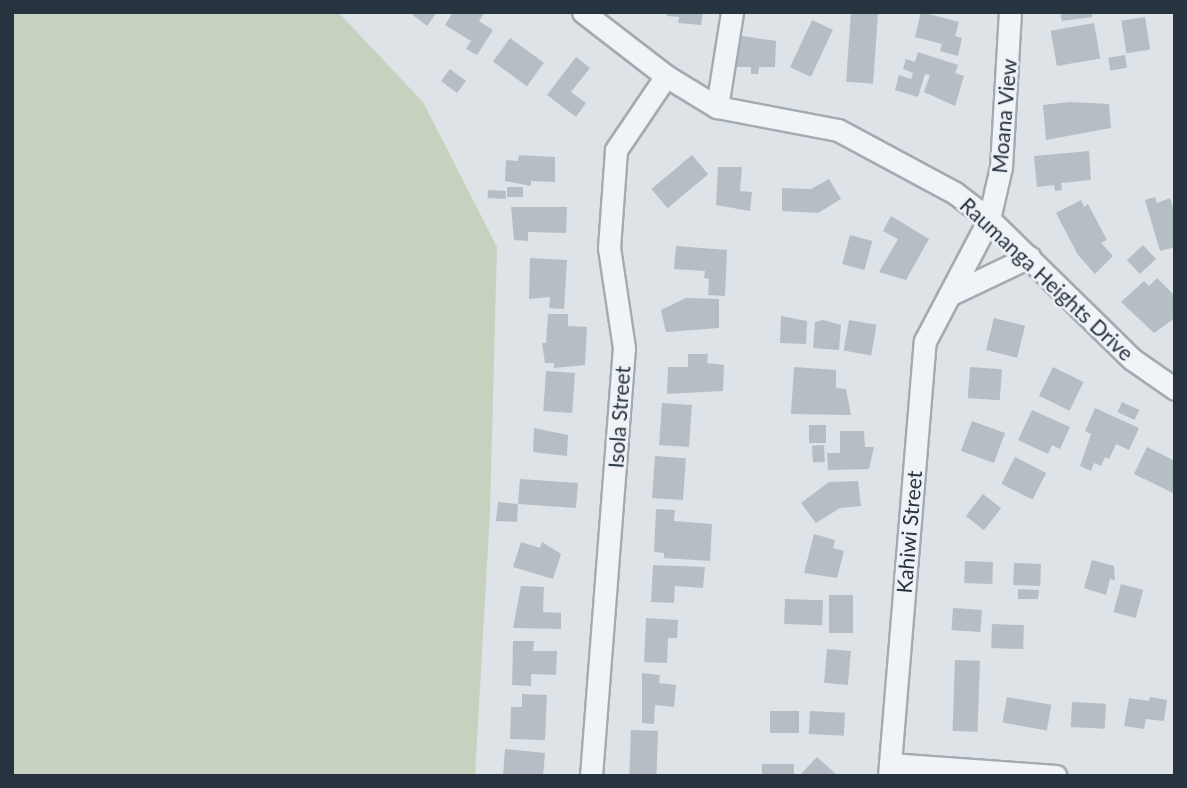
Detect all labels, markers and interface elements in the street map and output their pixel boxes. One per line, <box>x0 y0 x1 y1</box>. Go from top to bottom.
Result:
street label: Moana View <box>986 57 1022 175</box>
street label: Raumanga Heights Drive <box>955 192 1139 366</box>
street label: Isola Street <box>603 365 635 469</box>
street label: Kahiwi Street <box>891 470 927 594</box>

